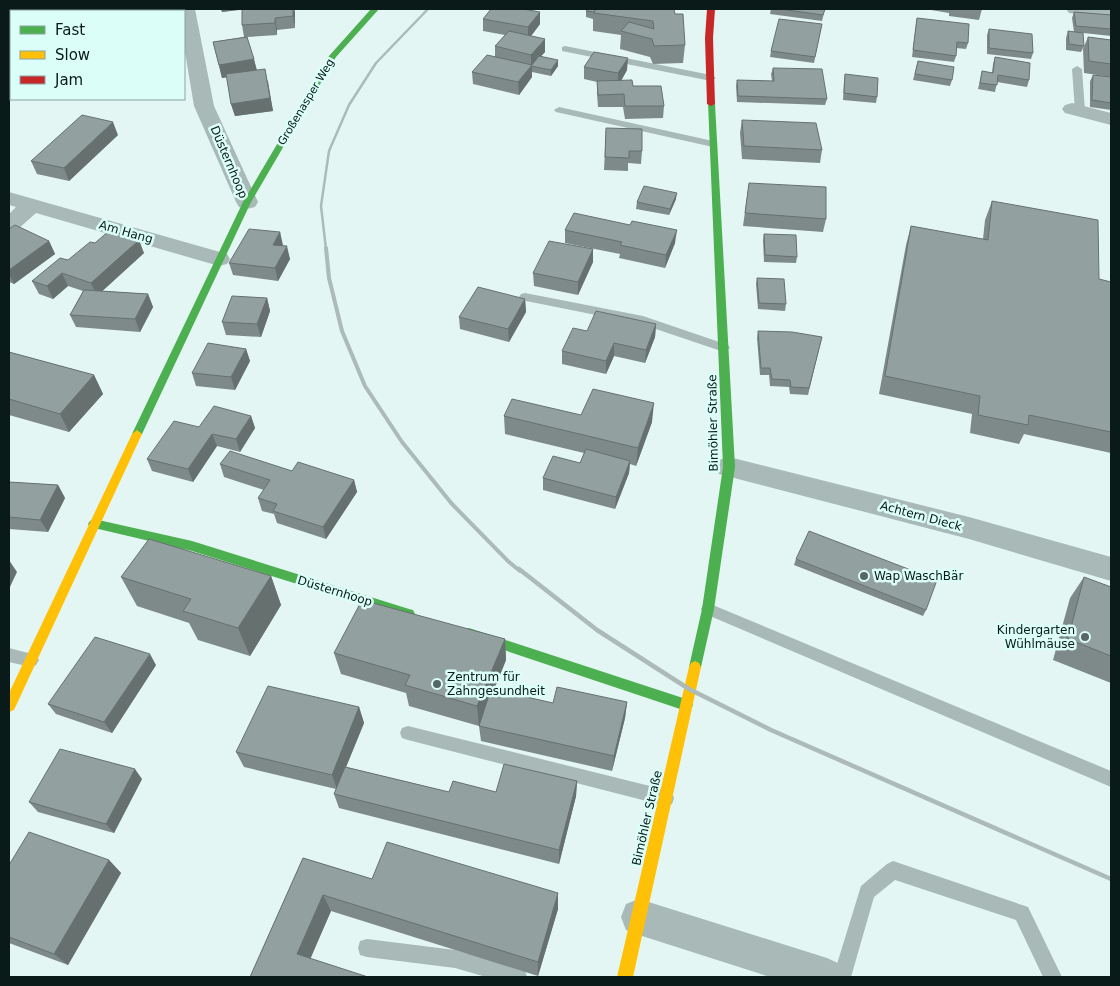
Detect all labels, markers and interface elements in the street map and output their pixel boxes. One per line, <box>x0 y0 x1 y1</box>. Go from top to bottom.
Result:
legend <box>10 10 185 100</box>
text: Fast <box>55 21 85 39</box>
text: Slow <box>55 46 90 64</box>
street label: Großenasper Weg <box>275 56 337 148</box>
text: Jam <box>54 71 83 89</box>
street label: Düsternhoop <box>207 124 251 200</box>
street label: Am Hang <box>97 218 155 246</box>
street label: Bimöhler Straße <box>705 374 721 472</box>
street label: Achtern Dieck <box>879 498 963 534</box>
place label: Wap WaschBär <box>874 569 963 583</box>
marker: Wap WaschBär <box>858 570 870 582</box>
street label: Düsternhoop <box>296 573 374 609</box>
place label: Kindergarten Wühlmäuse <box>997 623 1075 651</box>
marker: Kindergarten Wühlmäuse <box>1079 631 1091 643</box>
place label: Zentrum für Zahngesundheit <box>447 670 545 698</box>
marker: Zentrum für Zahngesundheit <box>431 678 443 690</box>
street label: Bimöhler Straße <box>629 769 665 867</box>

